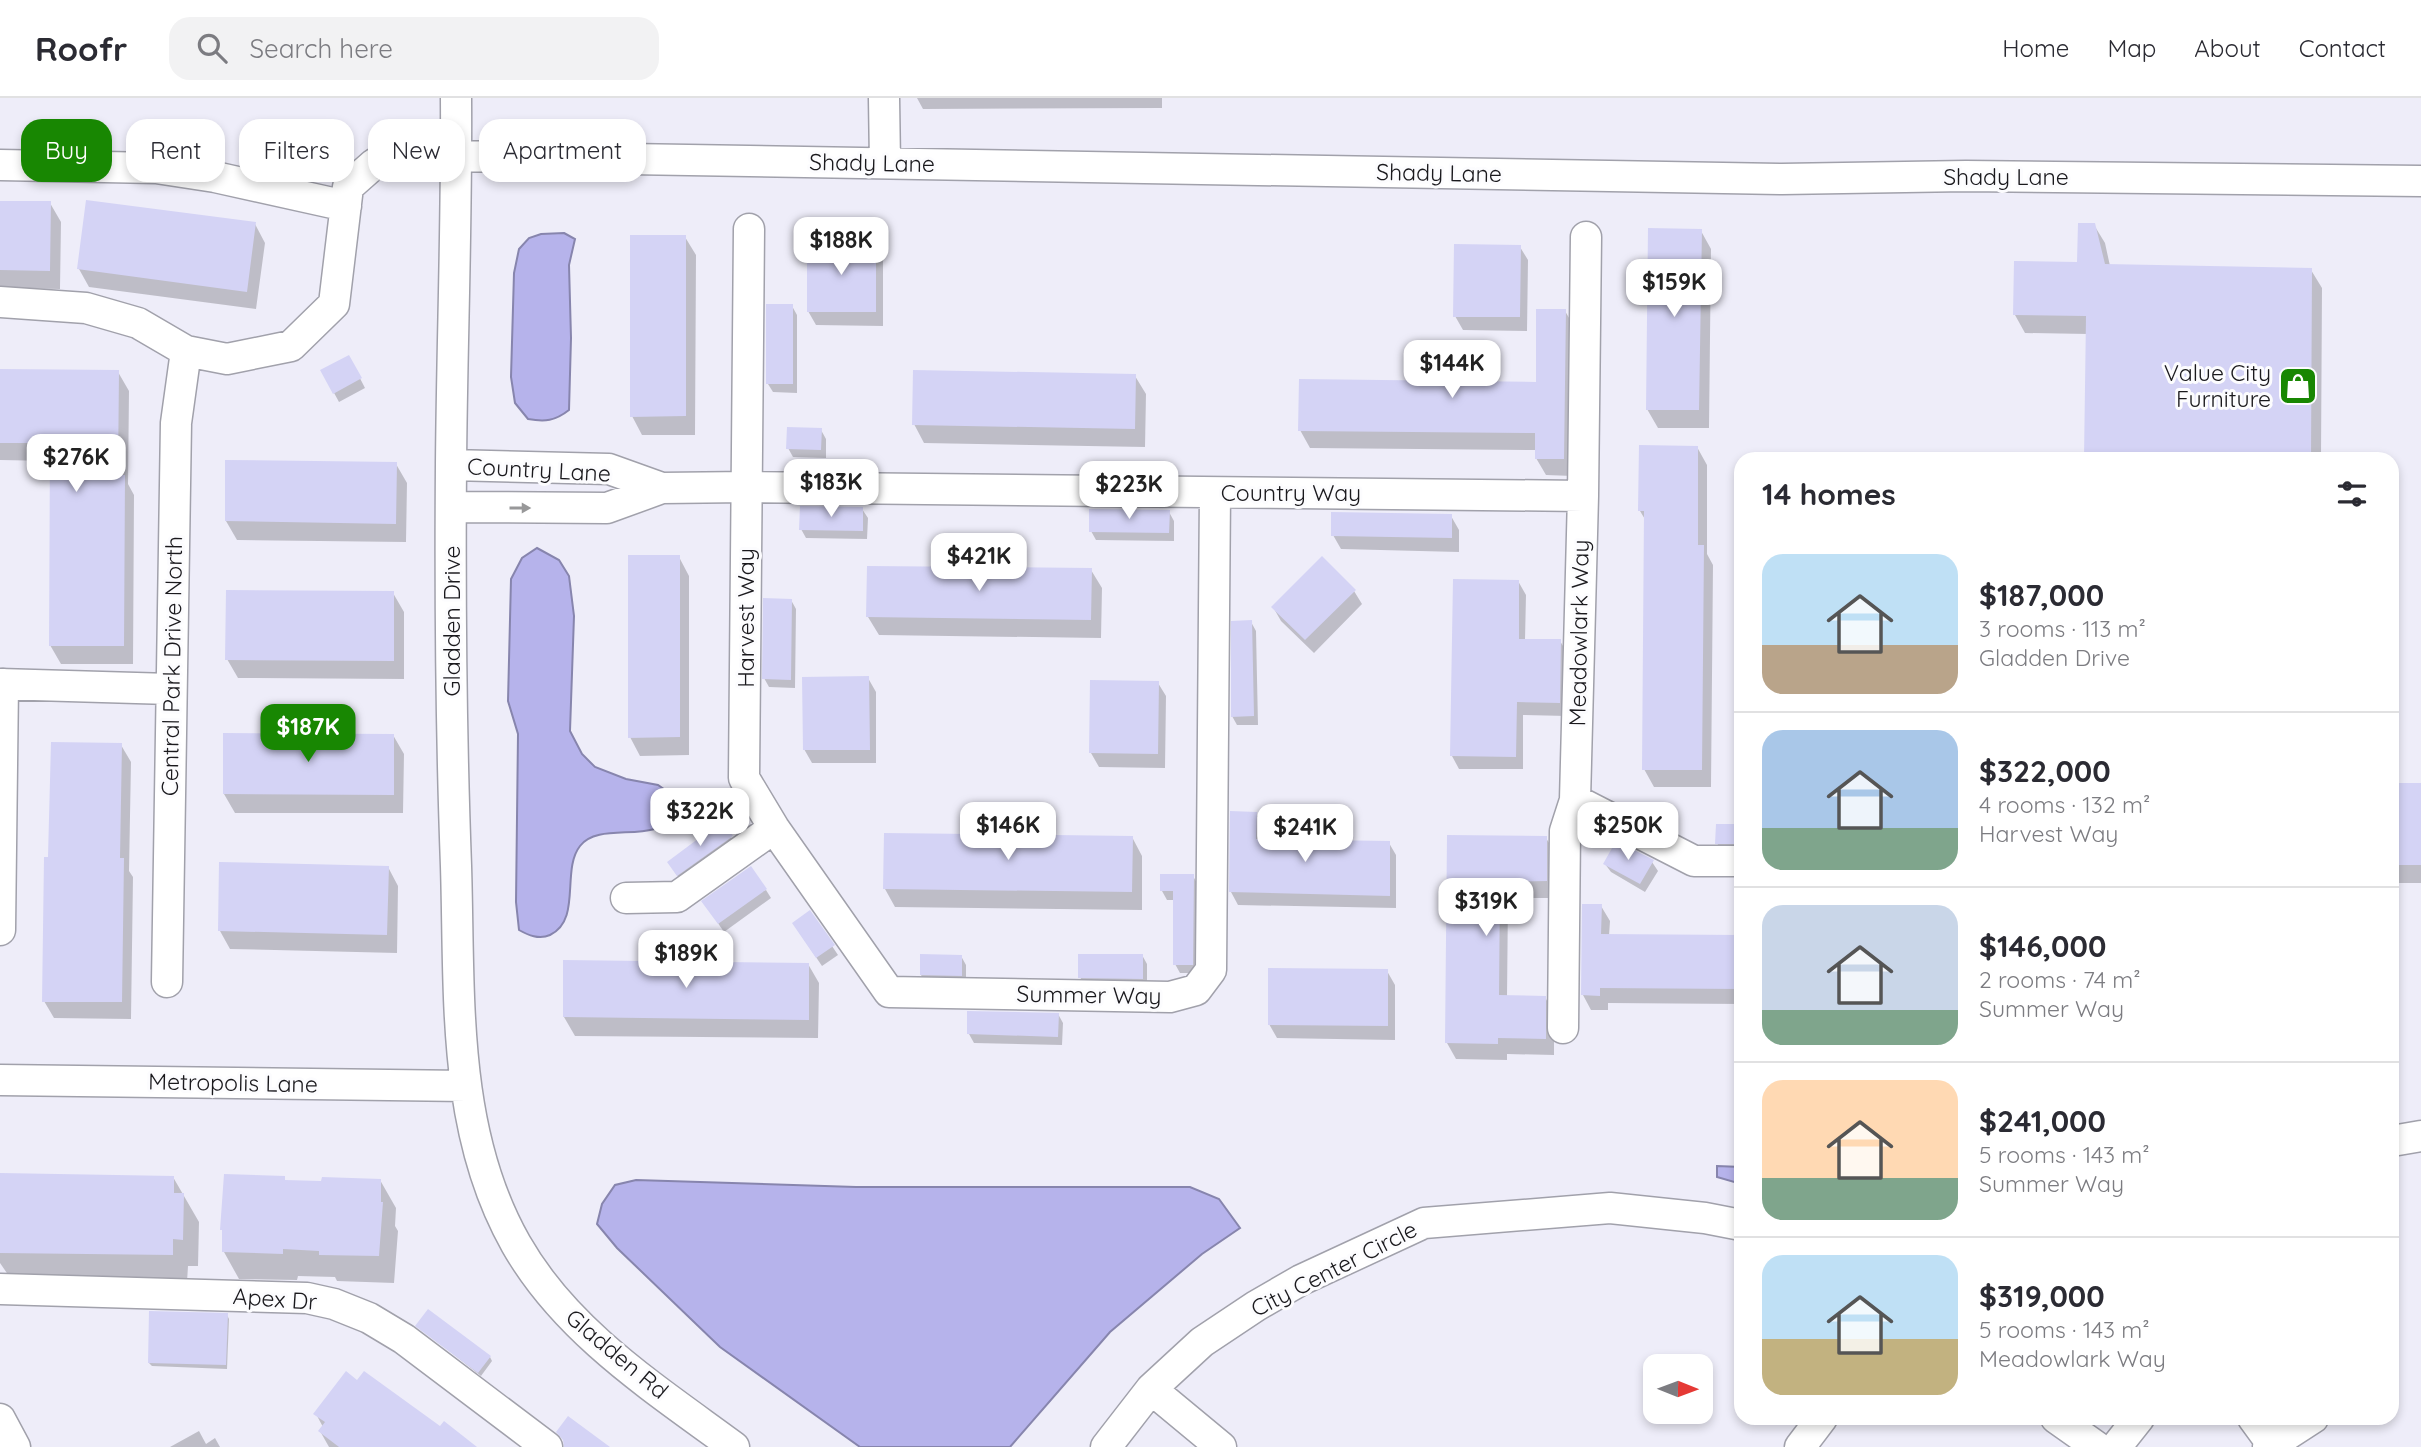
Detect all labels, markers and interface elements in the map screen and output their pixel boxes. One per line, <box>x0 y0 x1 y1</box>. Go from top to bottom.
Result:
search box <box>169 17 659 80</box>
text: Roofr <box>35 28 127 69</box>
icon: search <box>193 29 231 67</box>
text: Search here <box>249 32 393 65</box>
text: Home <box>2002 33 2069 63</box>
text: Map <box>2107 33 2156 63</box>
text: About <box>2194 33 2261 63</box>
text: Contact <box>2299 33 2386 63</box>
chip: Buy <box>21 119 112 182</box>
chip: Rent <box>126 119 225 182</box>
chip: Filters <box>239 119 354 182</box>
chip: New <box>368 119 465 182</box>
chip: Apartment <box>479 119 646 182</box>
street label: Shady Lane <box>809 147 935 178</box>
street label: Shady Lane <box>1376 157 1502 188</box>
street label: Shady Lane <box>1943 162 2069 191</box>
pin: $188K <box>792 218 890 277</box>
text: $188K <box>810 225 872 254</box>
pin: $159K <box>1625 260 1723 319</box>
text: $159K <box>1642 267 1706 296</box>
pin: $144K <box>1403 341 1501 400</box>
text: $144K <box>1420 348 1484 377</box>
place label: Value City Furniture <box>2164 358 2271 413</box>
shop icon: Value City Furniture <box>2277 365 2319 407</box>
pin: $276K <box>27 434 125 494</box>
text: $276K <box>43 442 109 471</box>
street label: Country Lane <box>466 451 612 488</box>
pin: $183K <box>782 460 880 519</box>
pin: $223K <box>1080 462 1178 521</box>
text: $183K <box>800 467 862 496</box>
text: $223K <box>1095 469 1163 498</box>
text: 14 homes <box>1762 475 1896 513</box>
icon: filters <box>2333 475 2371 513</box>
street label: Country Way <box>1221 478 1361 507</box>
one-way arrow <box>509 502 531 514</box>
pin: $421K <box>930 533 1028 593</box>
street label: Central Park Drive North <box>155 536 188 796</box>
street label: Meadowlark Way <box>1562 539 1595 727</box>
text: $421K <box>947 541 1011 570</box>
street label: Gladden Drive <box>437 545 466 697</box>
street label: Harvest Way <box>731 548 760 688</box>
text: $187,000 <box>1979 576 2104 614</box>
icon: home <box>1818 582 1902 666</box>
text: 3 rooms · 113 m² <box>1979 614 2146 643</box>
text: Gladden Drive <box>1979 643 2130 672</box>
pin: $187K <box>259 704 357 764</box>
text: $187K <box>277 712 339 741</box>
text: $322,000 <box>1979 752 2111 790</box>
icon: home <box>1818 758 1902 842</box>
pin: $322K <box>651 788 749 848</box>
text: 4 rooms · 132 m² <box>1979 790 2150 819</box>
text: $322K <box>666 796 734 825</box>
pin: $146K <box>959 802 1057 862</box>
pin: $250K <box>1579 802 1677 862</box>
pin: $241K <box>1256 804 1354 864</box>
text: $146K <box>976 810 1040 839</box>
text: $250K <box>1593 810 1663 839</box>
text: $241K <box>1273 812 1337 841</box>
text: Harvest Way <box>1979 819 2118 848</box>
pin: $319K <box>1437 878 1535 938</box>
text: $319K <box>1454 886 1518 915</box>
text: $146,000 <box>1979 927 2106 965</box>
pin: $189K <box>637 930 735 990</box>
icon: home <box>1818 933 1902 1017</box>
text: $189K <box>654 938 718 967</box>
text: 2 rooms · 74 m² <box>1979 965 2141 994</box>
street label: Summer Way <box>1016 979 1162 1010</box>
text: Summer Way <box>1979 994 2124 1023</box>
street label: Metropolis Lane <box>148 1067 318 1098</box>
text: $241,000 <box>1979 1102 2106 1140</box>
icon: home <box>1818 1108 1902 1192</box>
text: 5 rooms · 143 m² <box>1979 1140 2150 1169</box>
text: Summer Way <box>1979 1169 2124 1198</box>
street label: City Center Circle <box>1246 1214 1422 1323</box>
text: $319,000 <box>1979 1277 2105 1315</box>
street label: Apex Dr <box>232 1281 318 1316</box>
icon: home <box>1818 1283 1902 1367</box>
street label: Gladden Rd <box>560 1302 674 1405</box>
text: 5 rooms · 143 m² <box>1979 1315 2150 1344</box>
text: Meadowlark Way <box>1979 1344 2166 1373</box>
north arrow <box>1643 1354 1713 1424</box>
map controls <box>1643 1354 1713 1424</box>

